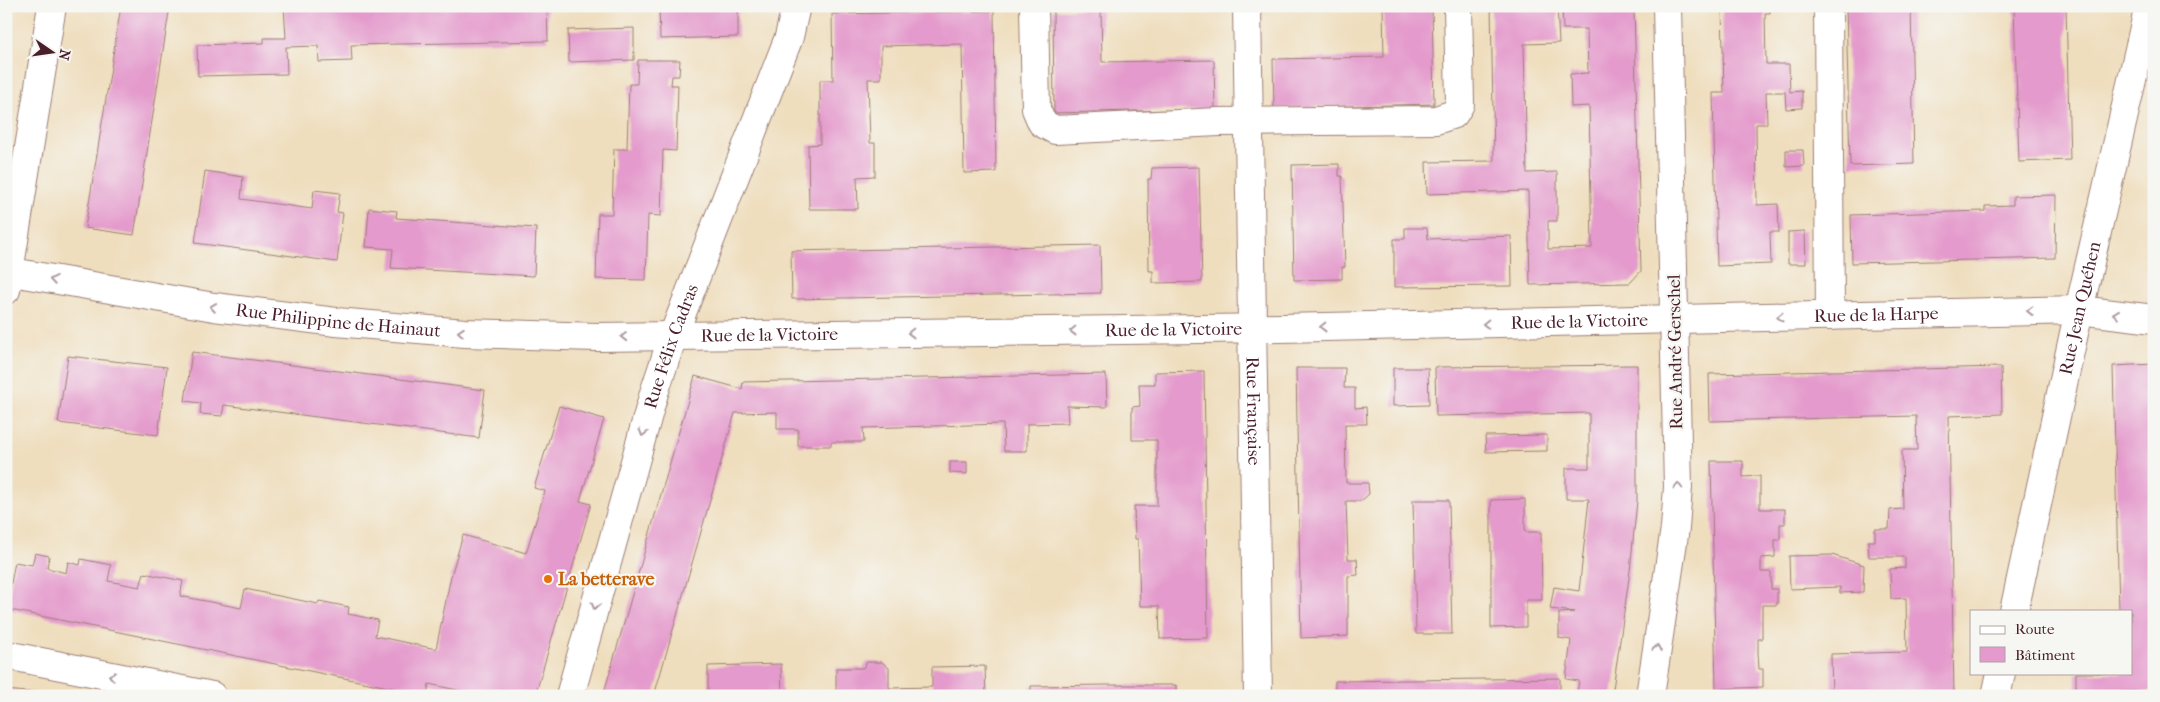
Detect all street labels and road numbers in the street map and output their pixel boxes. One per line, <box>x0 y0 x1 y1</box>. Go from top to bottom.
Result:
street label: Rue Jean Quéhen <box>2055 239 2106 377</box>
street label: Rue André Gerschel <box>1664 274 1687 430</box>
street label: Rue Félix Cadras <box>640 281 703 411</box>
street label: Rue Philippine de Hainaut <box>234 300 442 342</box>
street label: Rue de la Harpe <box>1814 303 1939 327</box>
street label: Rue de la Victoire <box>1510 310 1648 334</box>
street label: Rue de la Victoire <box>1105 319 1242 341</box>
street label: Rue de la Victoire <box>701 324 838 347</box>
street label: Rue Française <box>1242 356 1264 466</box>

